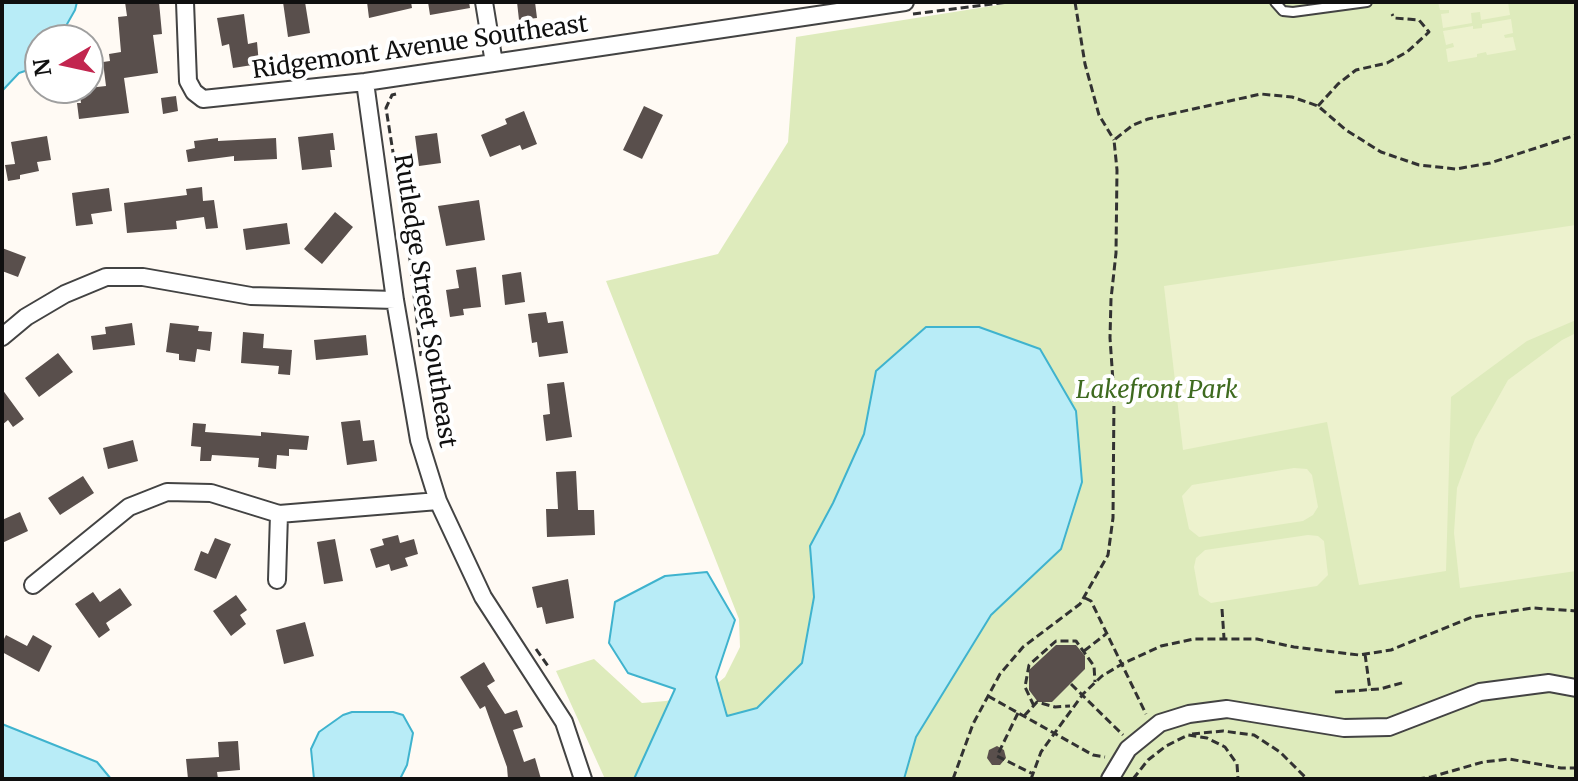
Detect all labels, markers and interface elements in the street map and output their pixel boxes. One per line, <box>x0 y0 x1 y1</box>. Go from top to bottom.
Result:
street label: Ridgemont Avenue Southeast <box>250 10 590 86</box>
north arrow <box>24 24 104 104</box>
text: N <box>27 57 57 78</box>
street label: Rutledge Street Southeast <box>387 152 461 450</box>
park label: Lakefront Park <box>1076 377 1238 405</box>

